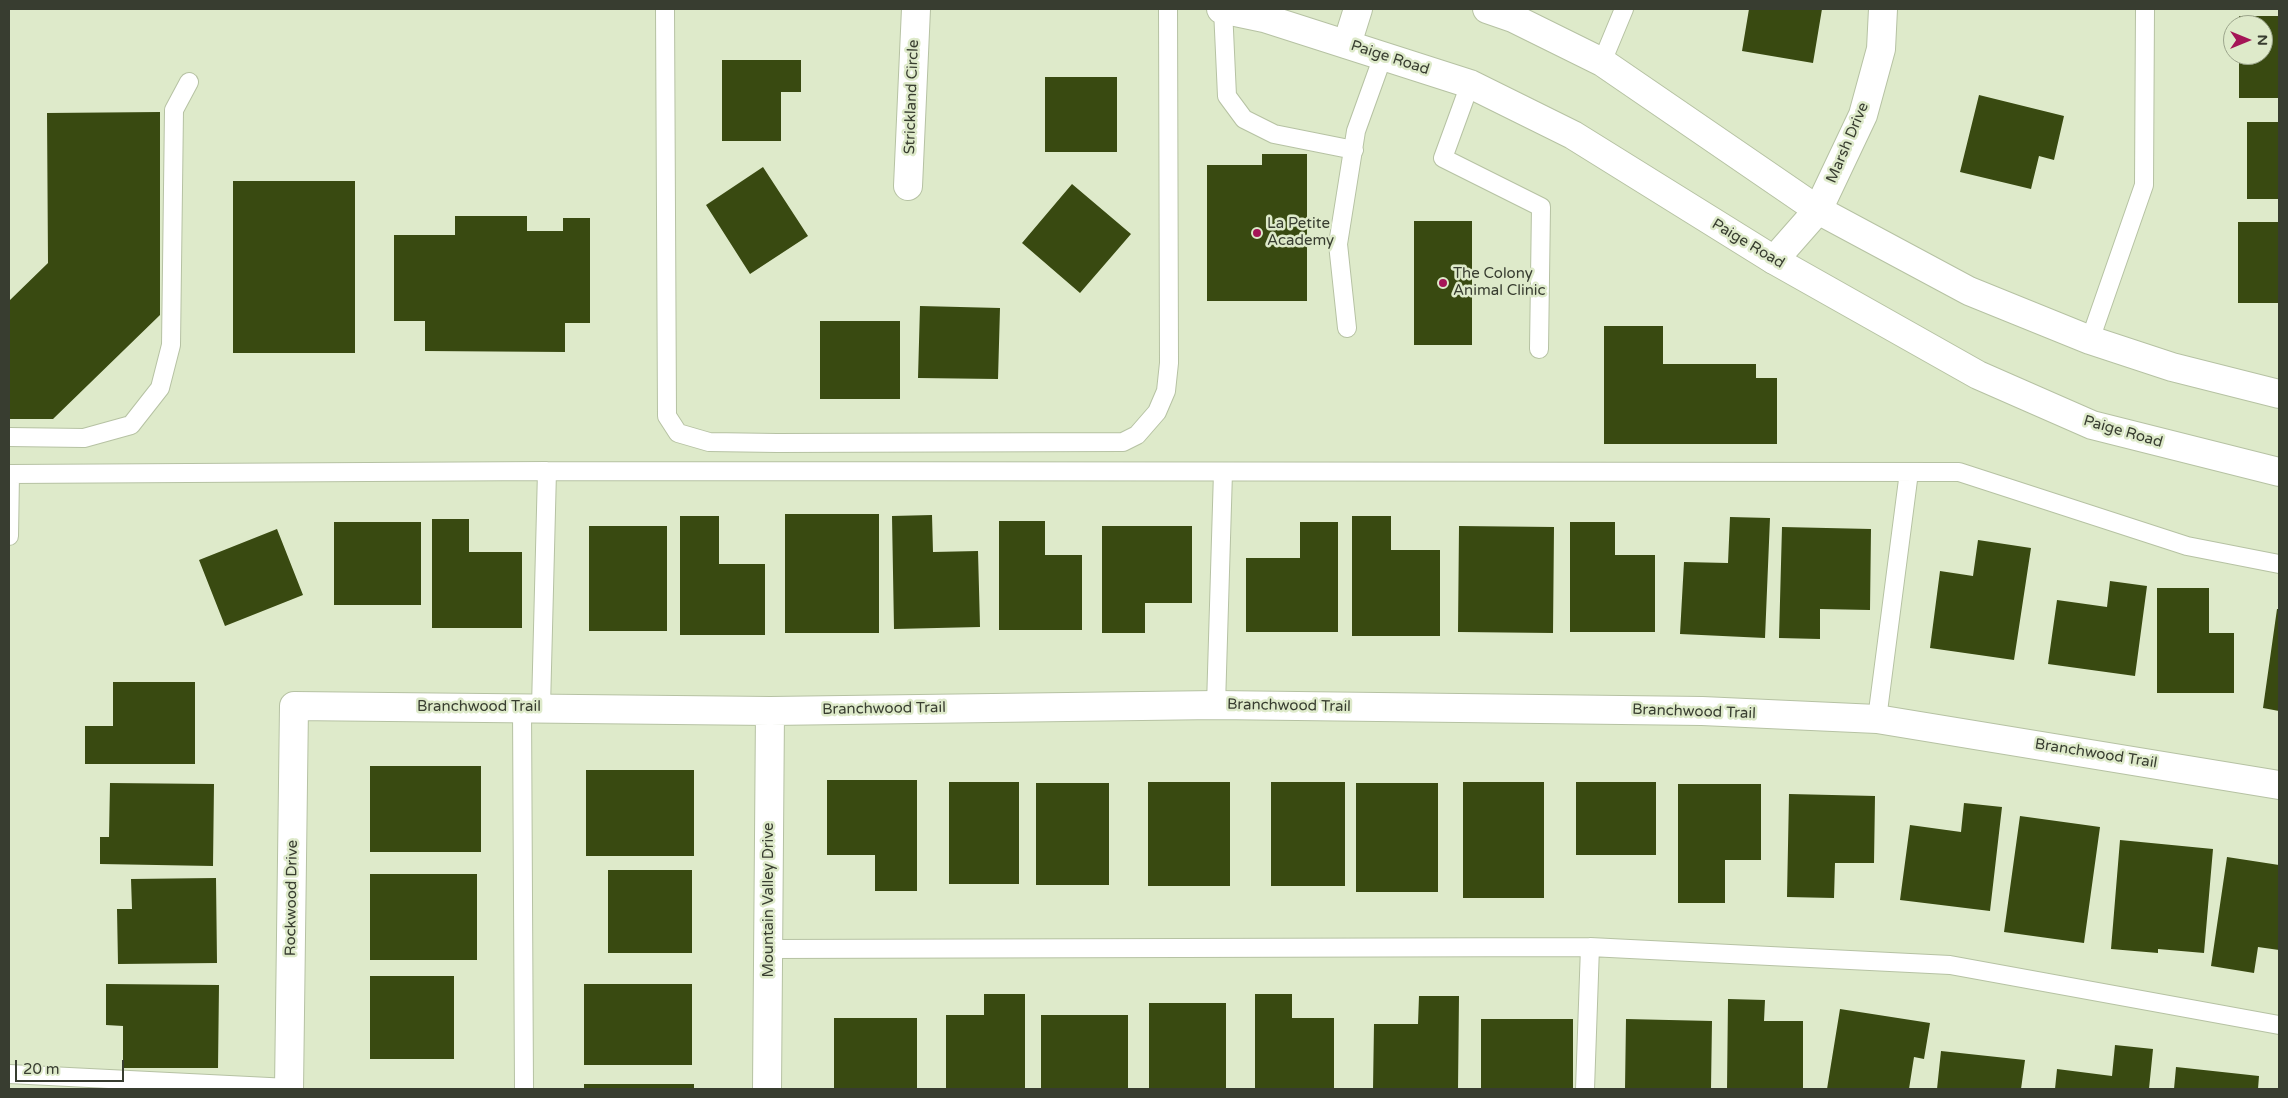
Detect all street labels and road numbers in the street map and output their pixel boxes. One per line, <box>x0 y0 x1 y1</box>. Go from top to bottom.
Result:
street label: Paige Road <box>1349 37 1431 79</box>
street label: Strickland Circle <box>901 39 923 155</box>
street label: Marsh Drive <box>1823 100 1873 186</box>
street label: Paige Road <box>1708 215 1788 273</box>
street label: Paige Road <box>2081 412 2165 452</box>
street label: Branchwood Trail <box>1227 696 1351 716</box>
street label: Branchwood Trail <box>417 698 541 716</box>
street label: Branchwood Trail <box>822 699 946 719</box>
street label: Branchwood Trail <box>1632 701 1756 723</box>
street label: Branchwood Trail <box>2033 735 2159 773</box>
street label: Mountain Valley Drive <box>760 822 778 978</box>
street label: Rockwood Drive <box>282 840 302 956</box>

